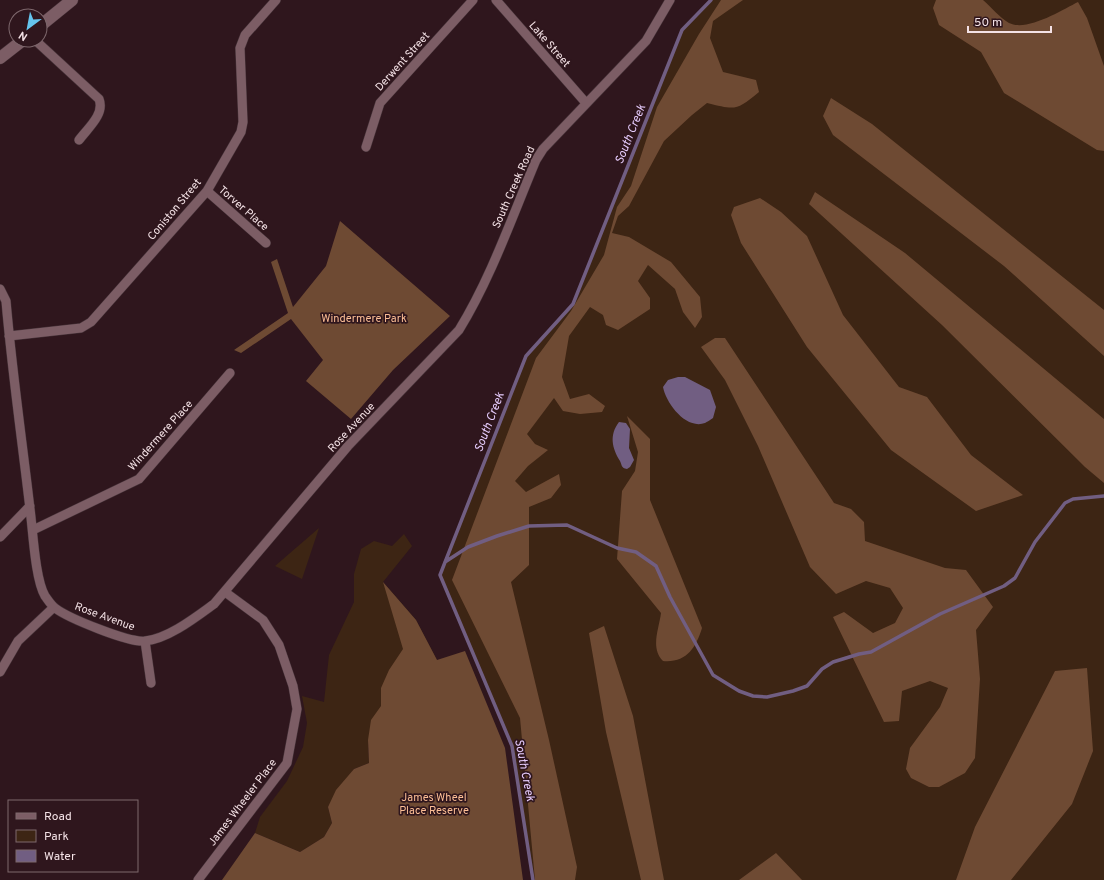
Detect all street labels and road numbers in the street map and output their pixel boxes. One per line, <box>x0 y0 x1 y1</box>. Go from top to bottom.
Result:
street label: Lake Street <box>526 19 573 70</box>
street label: Derwent Street <box>373 29 433 94</box>
street label: South Creek Road <box>490 144 538 231</box>
street label: Coniston Street <box>145 176 205 243</box>
street label: Torver Place <box>215 183 271 234</box>
street label: Windermere Place <box>125 397 196 474</box>
street label: Rose Avenue <box>325 400 378 455</box>
street label: Rose Avenue <box>73 600 137 634</box>
street label: James Wheeler Place <box>205 756 280 849</box>

